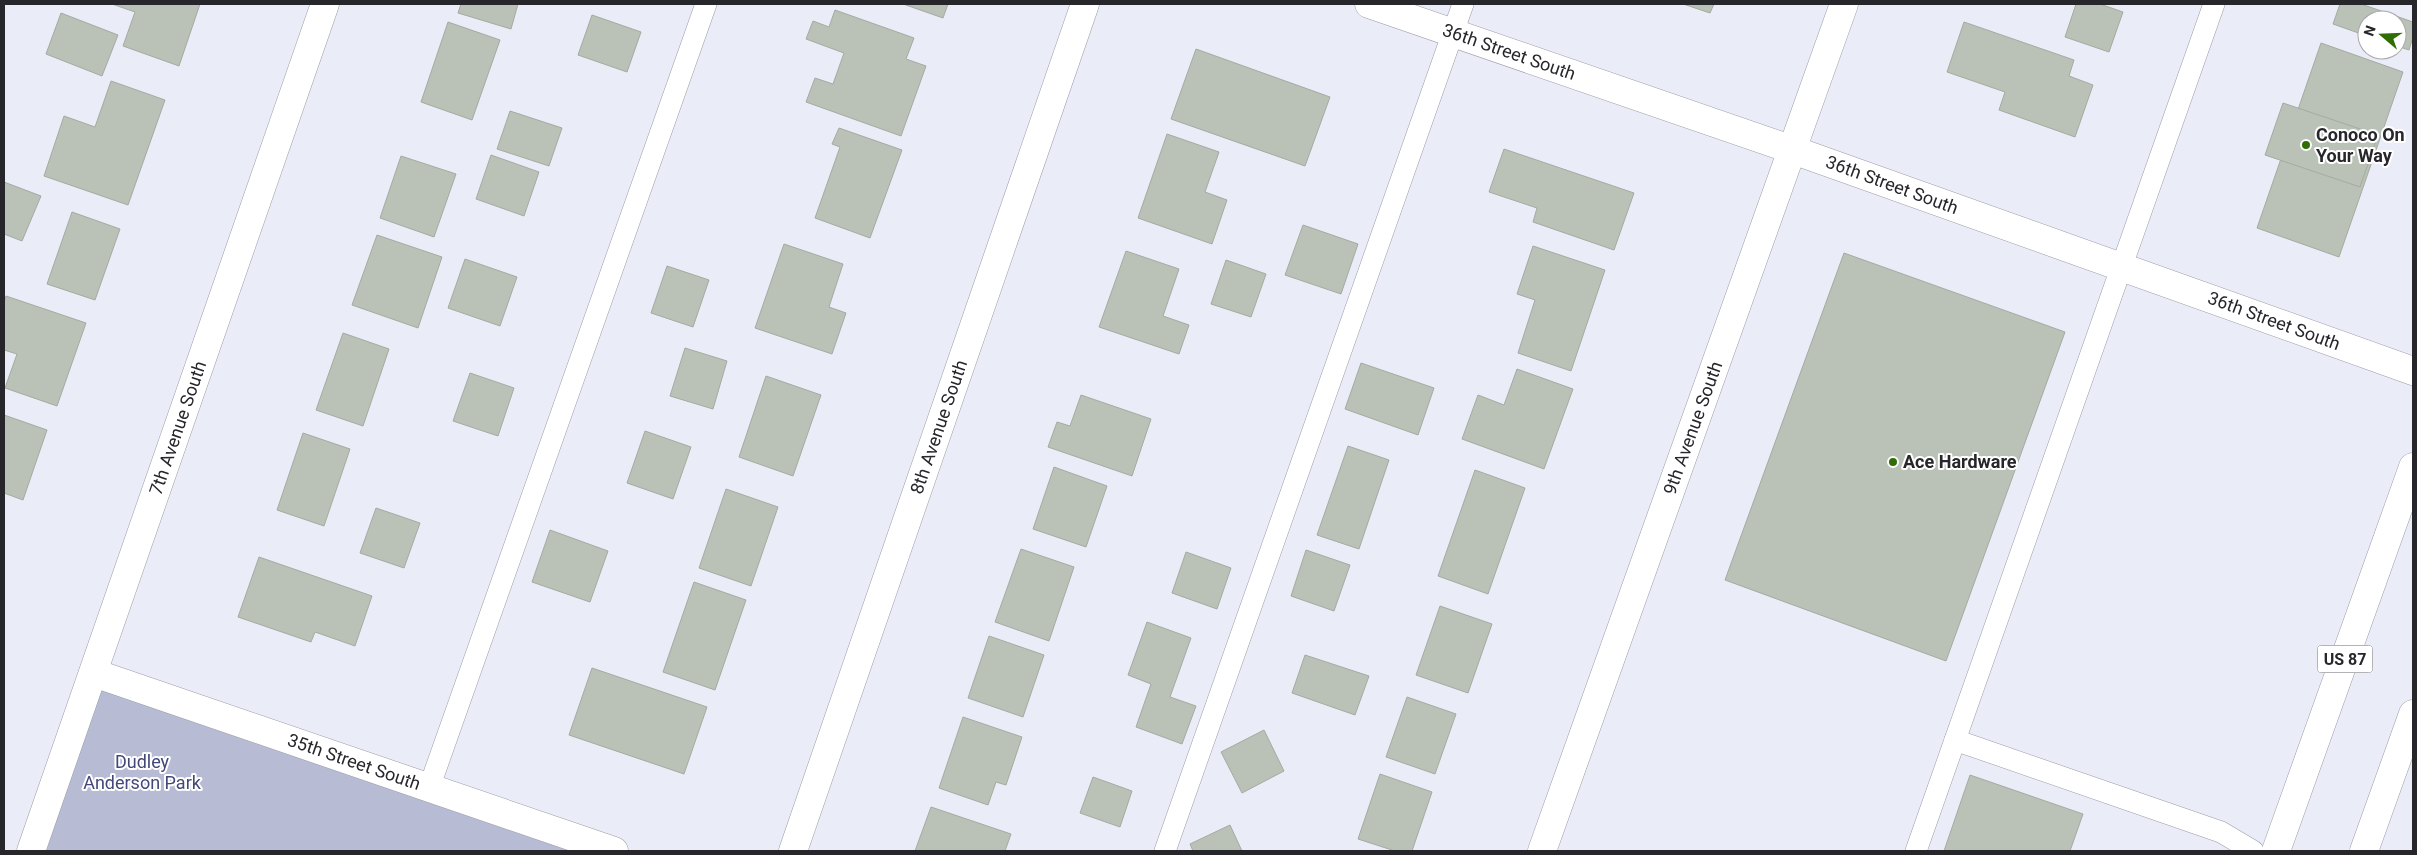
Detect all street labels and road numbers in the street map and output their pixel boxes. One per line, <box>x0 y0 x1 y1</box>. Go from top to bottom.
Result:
street label: 36th Street South <box>1440 19 1578 84</box>
street label: 36th Street South <box>1823 151 1961 218</box>
street label: 36th Street South <box>2205 287 2343 354</box>
street label: 8th Avenue South <box>906 357 971 497</box>
street label: 7th Avenue South <box>145 358 210 498</box>
street label: 9th Avenue South <box>1659 358 1726 497</box>
road number: US 87 <box>2318 646 2372 672</box>
street label: 35th Street South <box>285 729 423 794</box>

